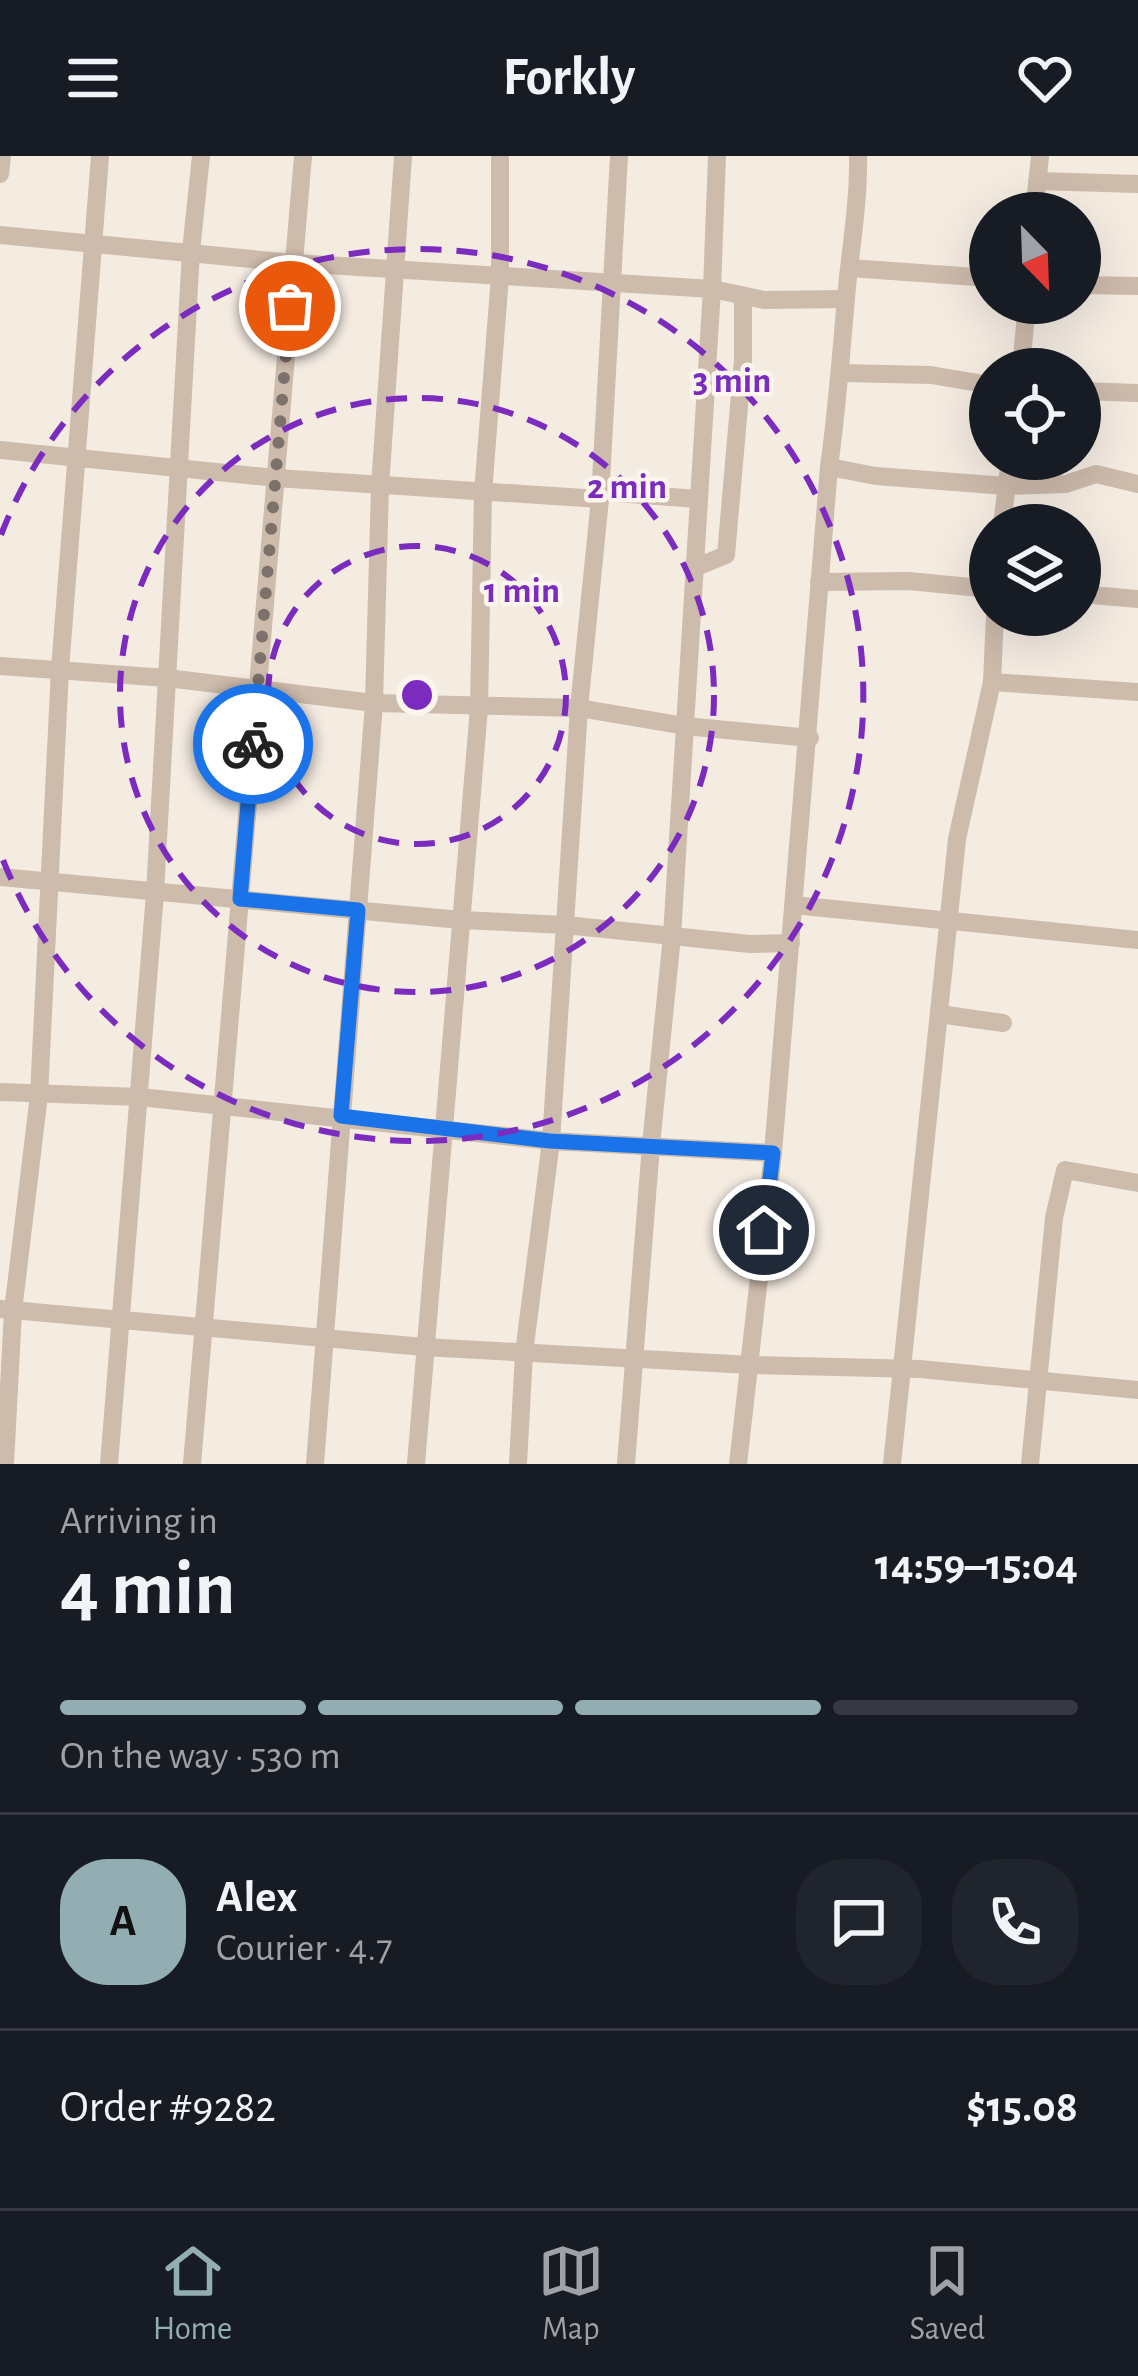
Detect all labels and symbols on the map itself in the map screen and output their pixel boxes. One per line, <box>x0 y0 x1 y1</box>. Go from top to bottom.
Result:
north arrow <box>969 192 1101 324</box>
pin <box>239 255 341 357</box>
text: 3 min <box>693 363 771 399</box>
text: 2 min <box>587 469 667 505</box>
text: 1 min <box>484 573 560 609</box>
centre of rings <box>396 674 438 716</box>
courier <box>193 684 313 804</box>
pin <box>713 1179 815 1281</box>

